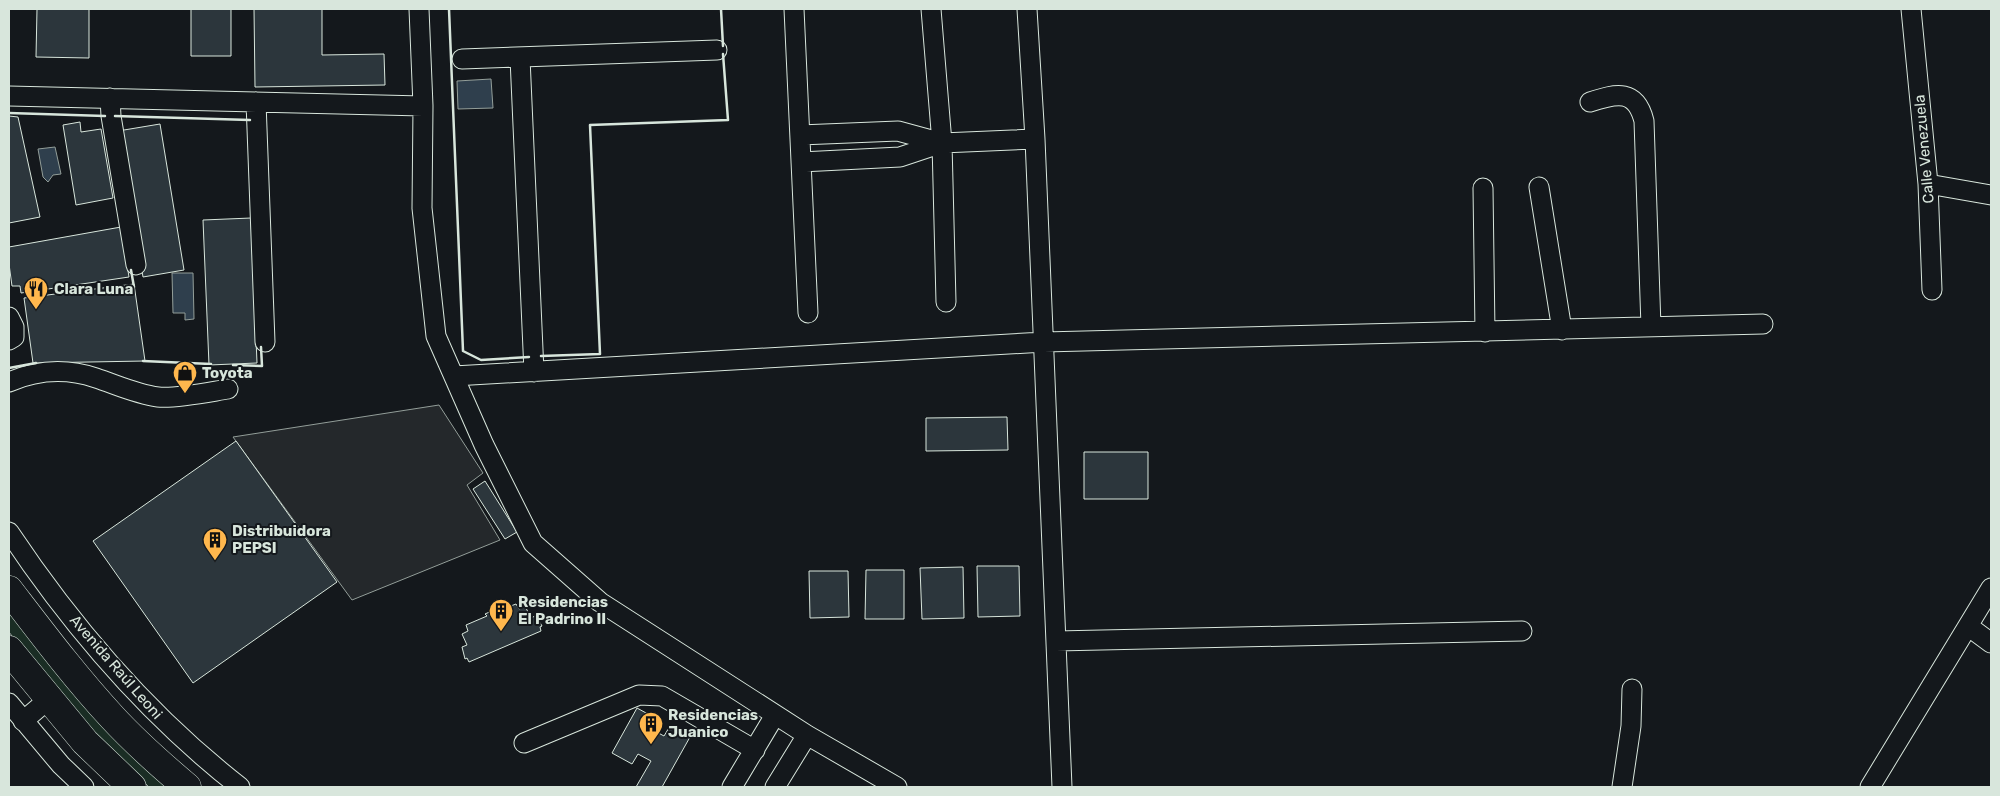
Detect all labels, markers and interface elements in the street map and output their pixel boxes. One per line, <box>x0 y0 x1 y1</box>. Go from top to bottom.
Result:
street label: Calle Venezuela <box>1910 94 1938 204</box>
restaurant icon: Clara Luna <box>23 276 49 310</box>
place label: Clara Luna <box>54 280 133 298</box>
shop icon: Toyota <box>172 360 198 394</box>
place label: Toyota <box>202 364 253 382</box>
place label: Distribuidora PEPSI <box>232 522 331 557</box>
building icon: Distribuidora PEPSI <box>202 527 228 561</box>
place label: Residencias El Padrino II <box>518 593 608 628</box>
building icon: Residencias El Padrino II <box>488 598 514 632</box>
street label: Avenida Raúl Leoni <box>66 611 166 723</box>
place label: Residencias Juanico <box>668 706 758 741</box>
building icon: Residencias Juanico <box>638 711 664 745</box>

